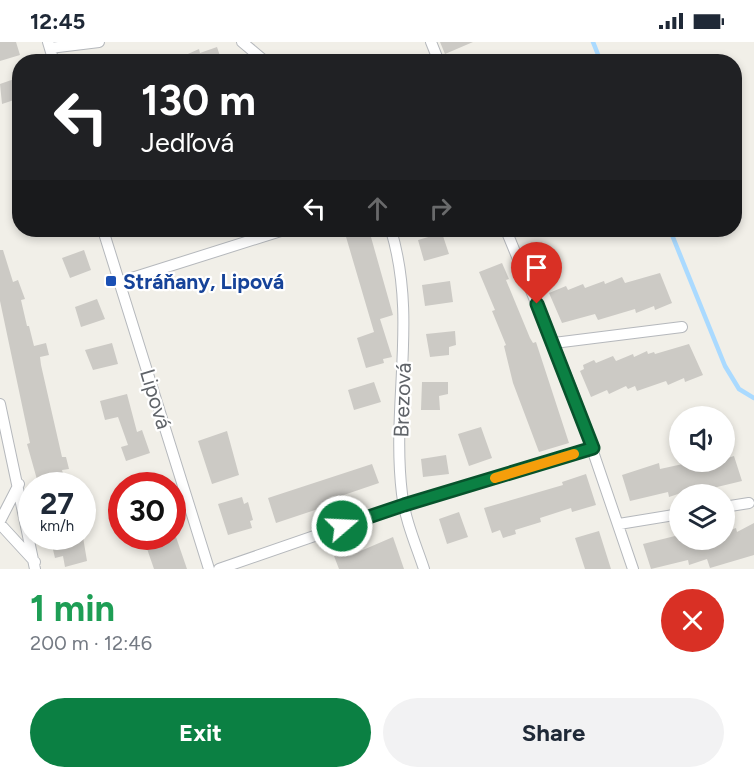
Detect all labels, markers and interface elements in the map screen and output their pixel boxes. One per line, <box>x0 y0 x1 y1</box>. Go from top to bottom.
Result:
text: 12:45 <box>30 8 85 35</box>
text: 130 m <box>141 75 256 126</box>
icon: left <box>42 78 120 156</box>
text: Jedľová <box>141 126 234 159</box>
icon: left <box>298 192 331 225</box>
icon: ahead <box>361 192 394 225</box>
icon: right <box>424 192 457 225</box>
pin <box>511 242 562 304</box>
icon: arrive <box>520 251 553 284</box>
place label: Stráňany, Lipová <box>123 269 284 294</box>
marker: Stráňany, Lipová <box>104 274 118 288</box>
street label: Brezová <box>388 362 416 438</box>
street label: Lipová <box>135 366 177 432</box>
map controls <box>669 406 735 550</box>
button: sound <box>669 406 735 472</box>
speed limit sign: 30 <box>108 472 186 550</box>
button: layers <box>669 484 735 550</box>
text: 27 <box>40 485 74 522</box>
position arrow <box>310 494 374 558</box>
text: km/h <box>40 517 74 535</box>
text: 1 min <box>30 587 115 630</box>
button: close <box>661 589 724 652</box>
text: 200 m · 12:46 <box>30 631 152 655</box>
button: Exit <box>30 698 371 767</box>
button: Share <box>383 698 724 767</box>

